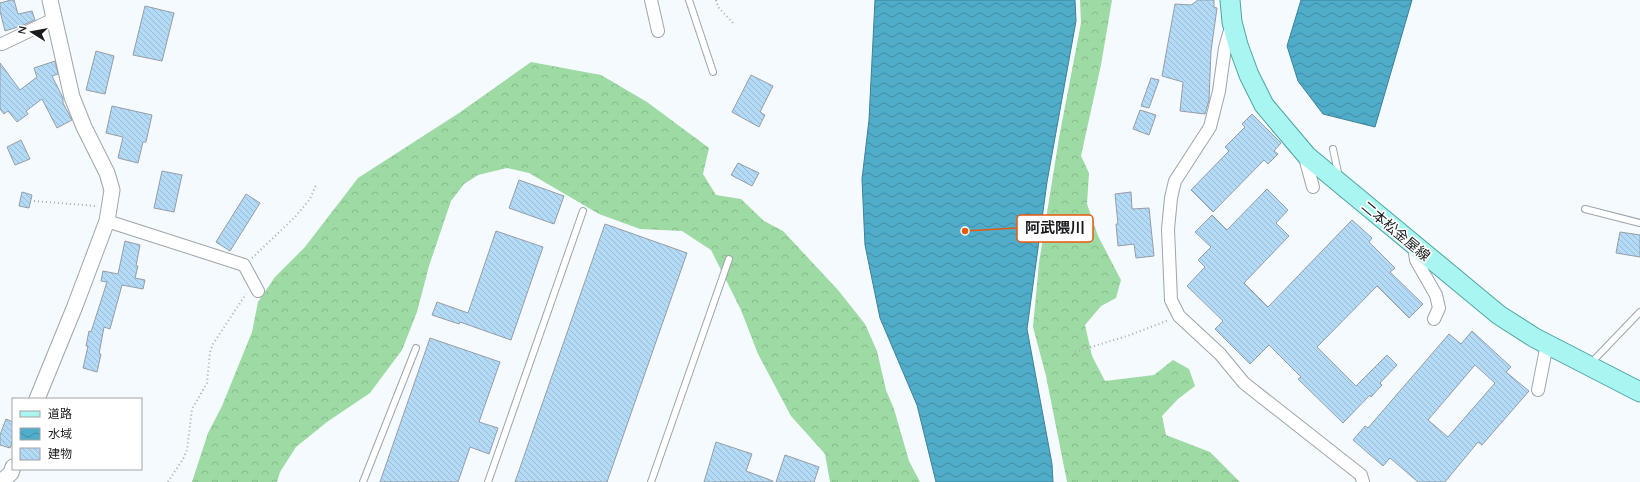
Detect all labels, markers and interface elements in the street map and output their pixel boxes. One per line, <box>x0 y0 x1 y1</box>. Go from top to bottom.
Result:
north arrow <box>12 12 52 52</box>
text: N <box>15 25 30 35</box>
street label: 二本松金屋線 <box>1358 197 1434 265</box>
callout: 阿武隈川 <box>1017 215 1093 242</box>
text: 阿武隈川 <box>1025 218 1085 237</box>
legend <box>12 398 142 470</box>
text: 道路 <box>48 406 72 421</box>
text: 水域 <box>48 426 72 441</box>
text: 建物 <box>48 446 72 461</box>

